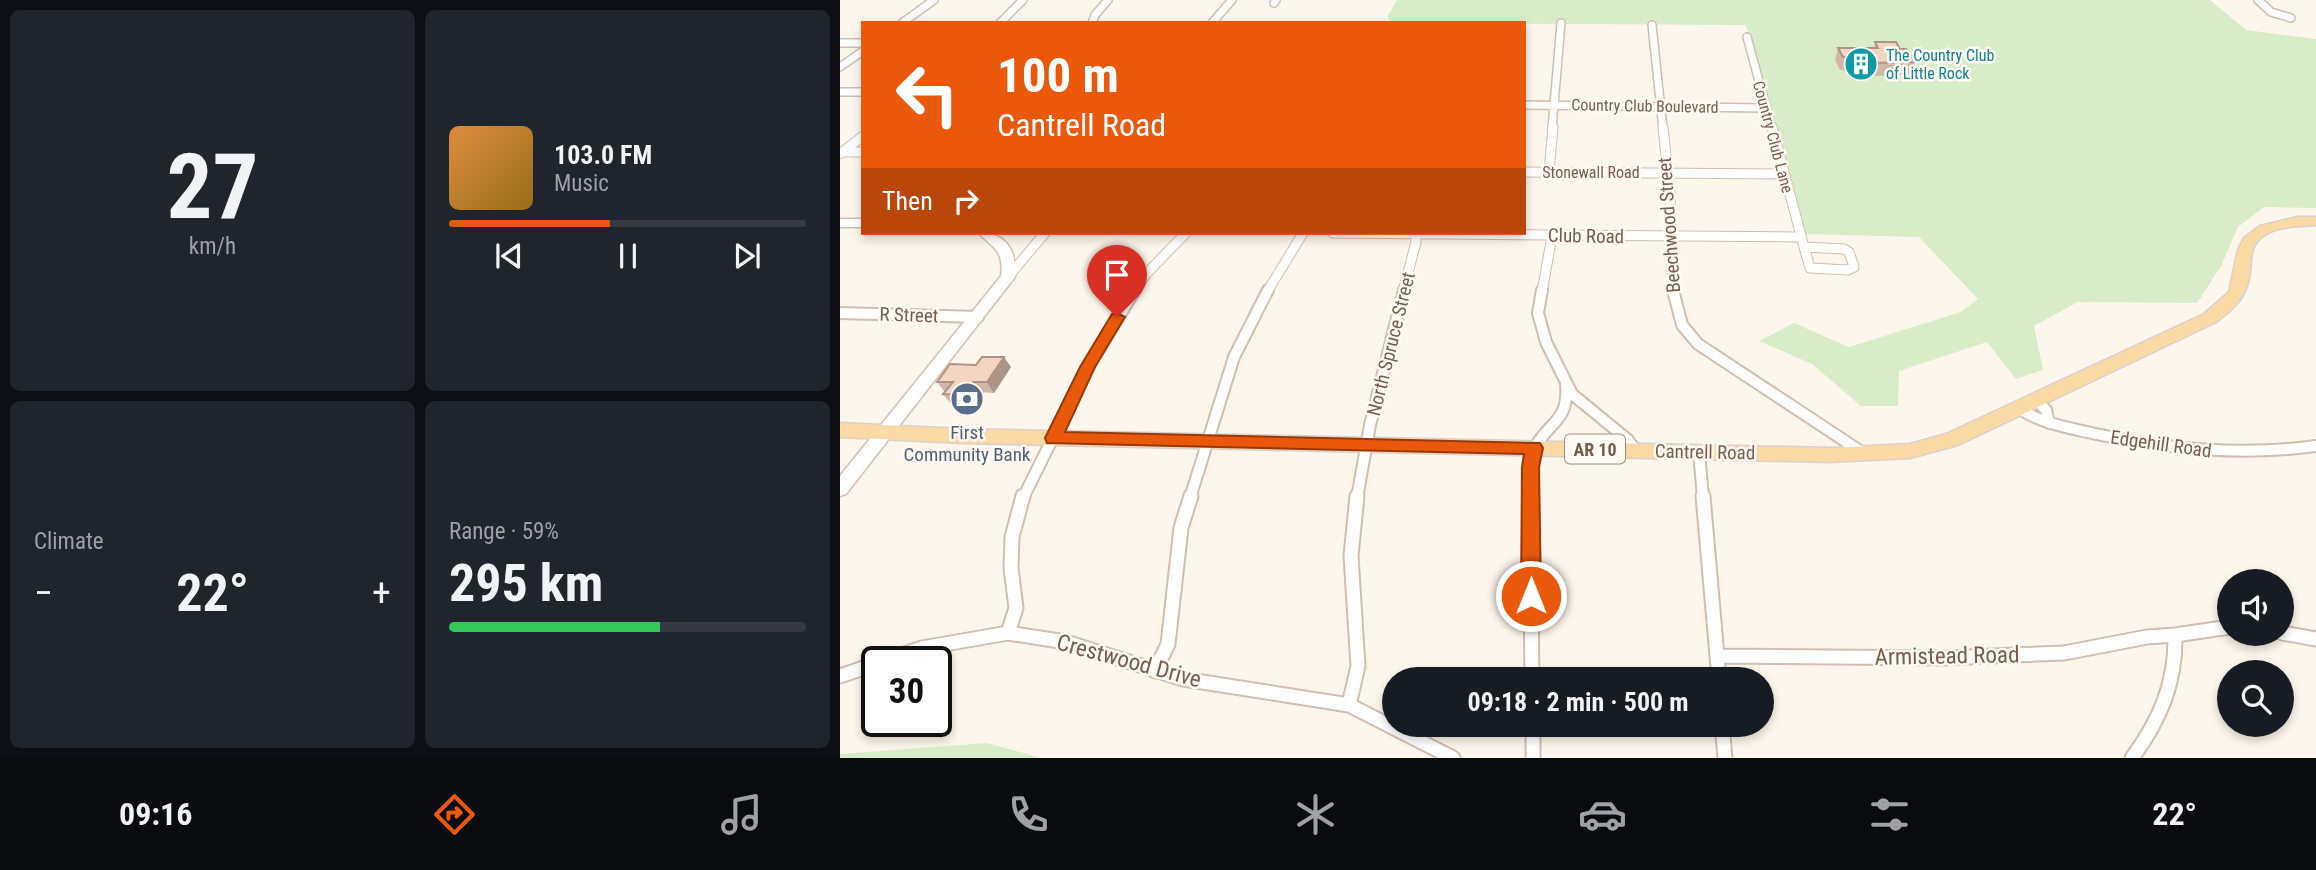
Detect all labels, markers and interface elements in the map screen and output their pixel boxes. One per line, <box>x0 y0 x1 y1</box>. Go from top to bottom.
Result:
building icon: The Country Club of Little Rock <box>1842 45 1880 83</box>
place label: The Country Club of Little Rock <box>1886 46 1994 83</box>
text: 100 m <box>997 47 1119 104</box>
icon: left <box>882 49 973 140</box>
street label: Country Club Lane <box>1749 79 1797 195</box>
street label: Country Club Boulevard <box>1571 95 1719 117</box>
text: Cantrell Road <box>997 106 1166 144</box>
text: 27 <box>167 134 258 240</box>
text: 103.0 FM <box>554 140 652 170</box>
street label: Beechwood Street <box>1653 156 1685 294</box>
street label: Stonewall Road <box>1542 163 1640 182</box>
text: Music <box>554 170 609 197</box>
icon: right <box>947 182 985 220</box>
text: Then <box>882 186 933 216</box>
street label: Club Road <box>1548 224 1624 248</box>
text: km/h <box>189 233 236 260</box>
icon: previous <box>490 237 528 275</box>
icon: pause <box>609 237 647 275</box>
icon: next <box>728 237 766 275</box>
pin <box>1087 245 1147 317</box>
icon: arrive <box>1098 256 1136 294</box>
street label: North Spruce Street <box>1362 270 1420 418</box>
street label: R Street <box>879 302 939 328</box>
bank icon: First Community Bank <box>948 380 986 418</box>
place label: First Community Bank <box>904 421 1031 466</box>
street label: Edgehill Road <box>2109 426 2213 462</box>
road number: AR 10 <box>1565 434 1625 463</box>
street label: Cantrell Road <box>1655 440 1755 464</box>
text: Range · 59% <box>449 518 559 545</box>
text: Climate <box>34 528 104 555</box>
text: 295 km <box>449 553 603 614</box>
position arrow <box>1494 559 1568 633</box>
text: 22° <box>176 563 249 624</box>
map controls <box>2217 569 2294 737</box>
button: sound <box>2217 569 2294 646</box>
text: − <box>34 571 53 615</box>
text: + <box>372 571 391 615</box>
street label: Crestwood Drive <box>1054 629 1204 693</box>
street label: Armistead Road <box>1874 641 2020 671</box>
speed limit sign: 30 <box>861 646 952 737</box>
button: search <box>2217 660 2294 737</box>
text: 09:18 · 2 min · 500 m <box>1468 687 1688 717</box>
icon: directions <box>430 790 479 839</box>
icon: music <box>717 790 766 839</box>
icon: phone <box>1004 790 1053 839</box>
icon: climate <box>1291 790 1340 839</box>
icon: car <box>1578 790 1627 839</box>
icon: filters <box>1865 790 1914 839</box>
text: 09:16 <box>119 795 192 833</box>
text: 22° <box>2152 795 2197 833</box>

